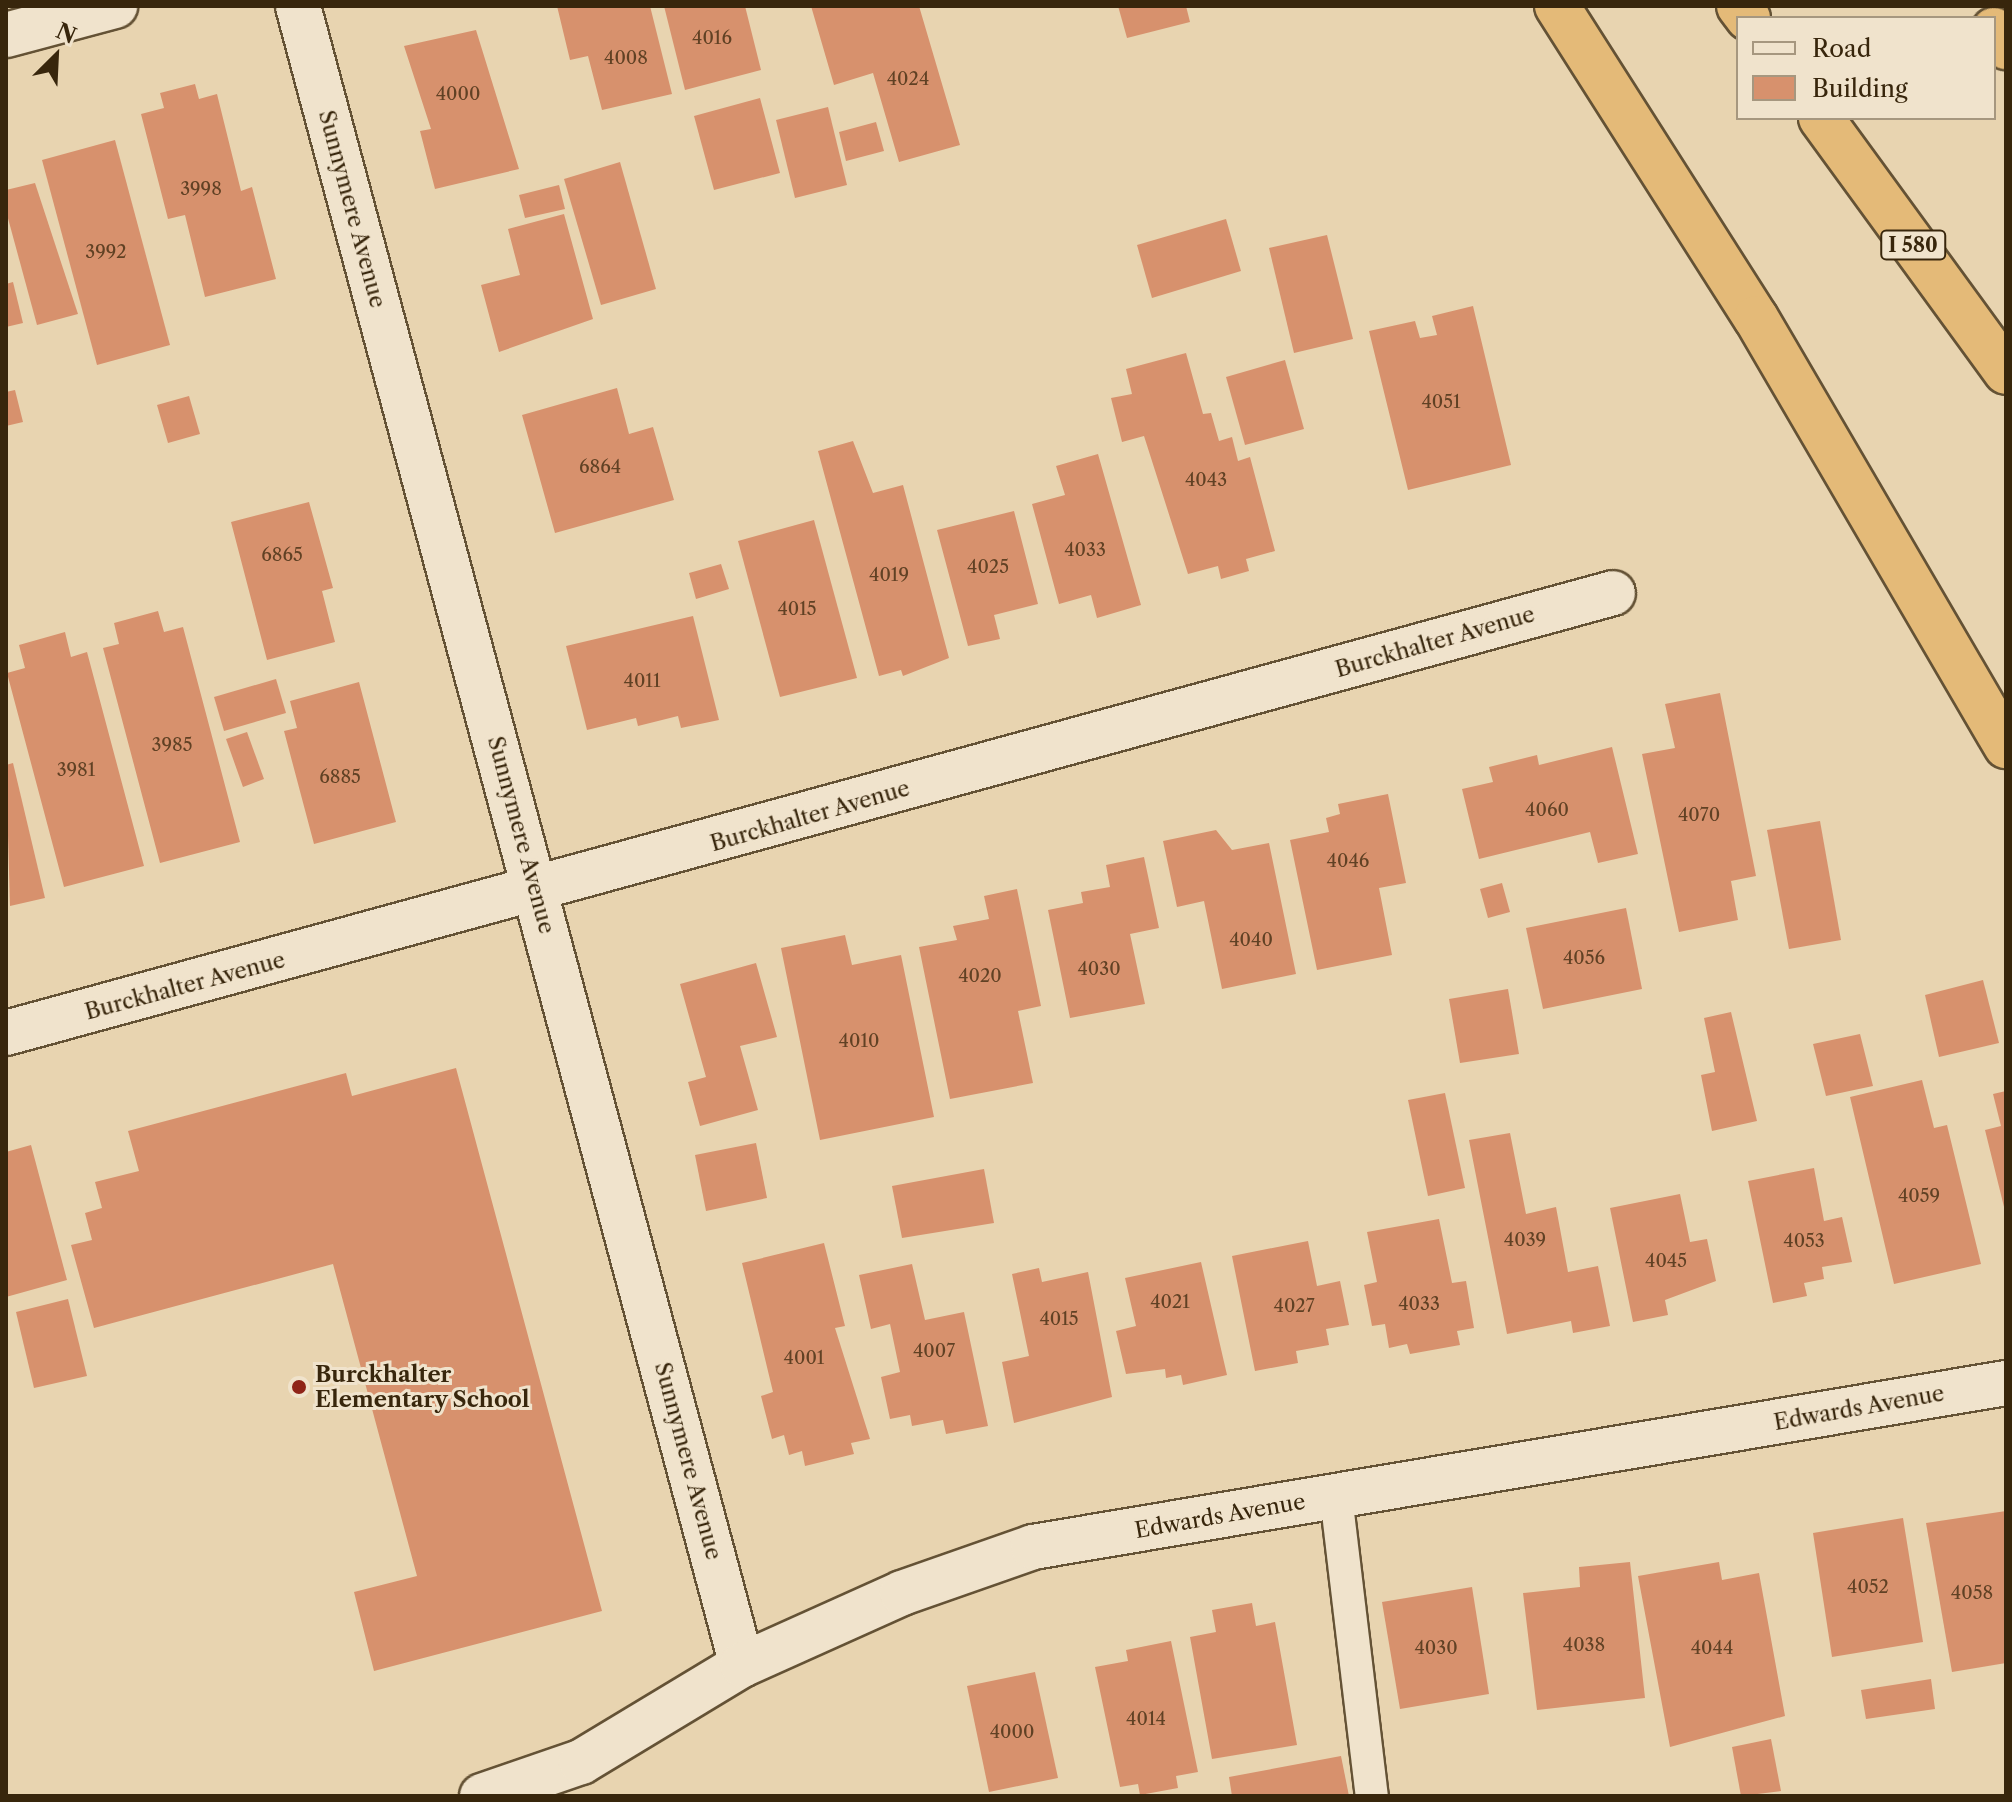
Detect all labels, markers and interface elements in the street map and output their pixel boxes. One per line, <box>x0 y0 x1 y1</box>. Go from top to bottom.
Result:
north arrow <box>16 16 96 96</box>
legend <box>1736 16 1996 120</box>
text: N <box>52 17 80 50</box>
house number: 4016 <box>692 27 732 49</box>
text: Road <box>1812 34 1871 63</box>
house number: 4008 <box>604 47 648 69</box>
house number: 4024 <box>887 68 929 90</box>
text: Building <box>1812 74 1908 103</box>
house number: 4000 <box>436 83 480 105</box>
street label: Sunnymere Avenue <box>313 107 391 311</box>
house number: 3998 <box>180 178 222 200</box>
road number: I 580 <box>1879 229 1947 261</box>
house number: 3992 <box>85 241 127 263</box>
house number: 4051 <box>1421 391 1461 413</box>
house number: 6864 <box>579 456 621 478</box>
house number: 4043 <box>1185 469 1227 491</box>
house number: 4033 <box>1064 539 1106 561</box>
house number: 6865 <box>261 544 303 566</box>
house number: 4025 <box>967 556 1009 578</box>
house number: 4019 <box>869 564 909 586</box>
house number: 4015 <box>777 598 817 620</box>
street label: Burckhalter Avenue <box>1332 601 1538 683</box>
house number: 4011 <box>624 670 660 692</box>
street label: Sunnymere Avenue <box>482 733 560 937</box>
house number: 3985 <box>152 734 192 756</box>
house number: 3981 <box>57 759 95 781</box>
house number: 6885 <box>319 766 361 788</box>
street label: Burckhalter Avenue <box>707 775 913 857</box>
house number: 4060 <box>1525 799 1569 821</box>
house number: 4070 <box>1678 804 1720 826</box>
house number: 4046 <box>1327 850 1369 872</box>
house number: 4040 <box>1229 929 1273 951</box>
street label: Burckhalter Avenue <box>81 946 289 1026</box>
house number: 4056 <box>1563 947 1605 969</box>
house number: 4030 <box>1077 958 1121 980</box>
house number: 4020 <box>958 965 1002 987</box>
house number: 4010 <box>839 1030 879 1052</box>
house number: 4059 <box>1898 1185 1940 1207</box>
house number: 4039 <box>1504 1229 1546 1251</box>
house number: 4053 <box>1783 1230 1825 1252</box>
house number: 4045 <box>1645 1250 1687 1272</box>
house number: 4021 <box>1150 1291 1190 1313</box>
house number: 4033 <box>1398 1293 1440 1315</box>
house number: 4027 <box>1273 1295 1315 1317</box>
house number: 4015 <box>1039 1308 1079 1330</box>
house number: 4007 <box>913 1340 955 1362</box>
house number: 4001 <box>784 1347 824 1369</box>
street label: Sunnymere Avenue <box>649 1359 727 1563</box>
place label: Burckhalter Elementary School <box>315 1361 530 1412</box>
marker: Burckhalter Elementary School <box>290 1378 308 1396</box>
street label: Edwards Avenue <box>1771 1380 1947 1436</box>
street label: Edwards Avenue <box>1132 1488 1308 1544</box>
house number: 4052 <box>1847 1576 1889 1598</box>
house number: 4058 <box>1951 1582 1993 1604</box>
house number: 4038 <box>1563 1634 1605 1656</box>
house number: 4030 <box>1414 1637 1458 1659</box>
house number: 4044 <box>1691 1637 1733 1659</box>
house number: 4014 <box>1126 1708 1166 1730</box>
house number: 4000 <box>990 1721 1034 1743</box>

